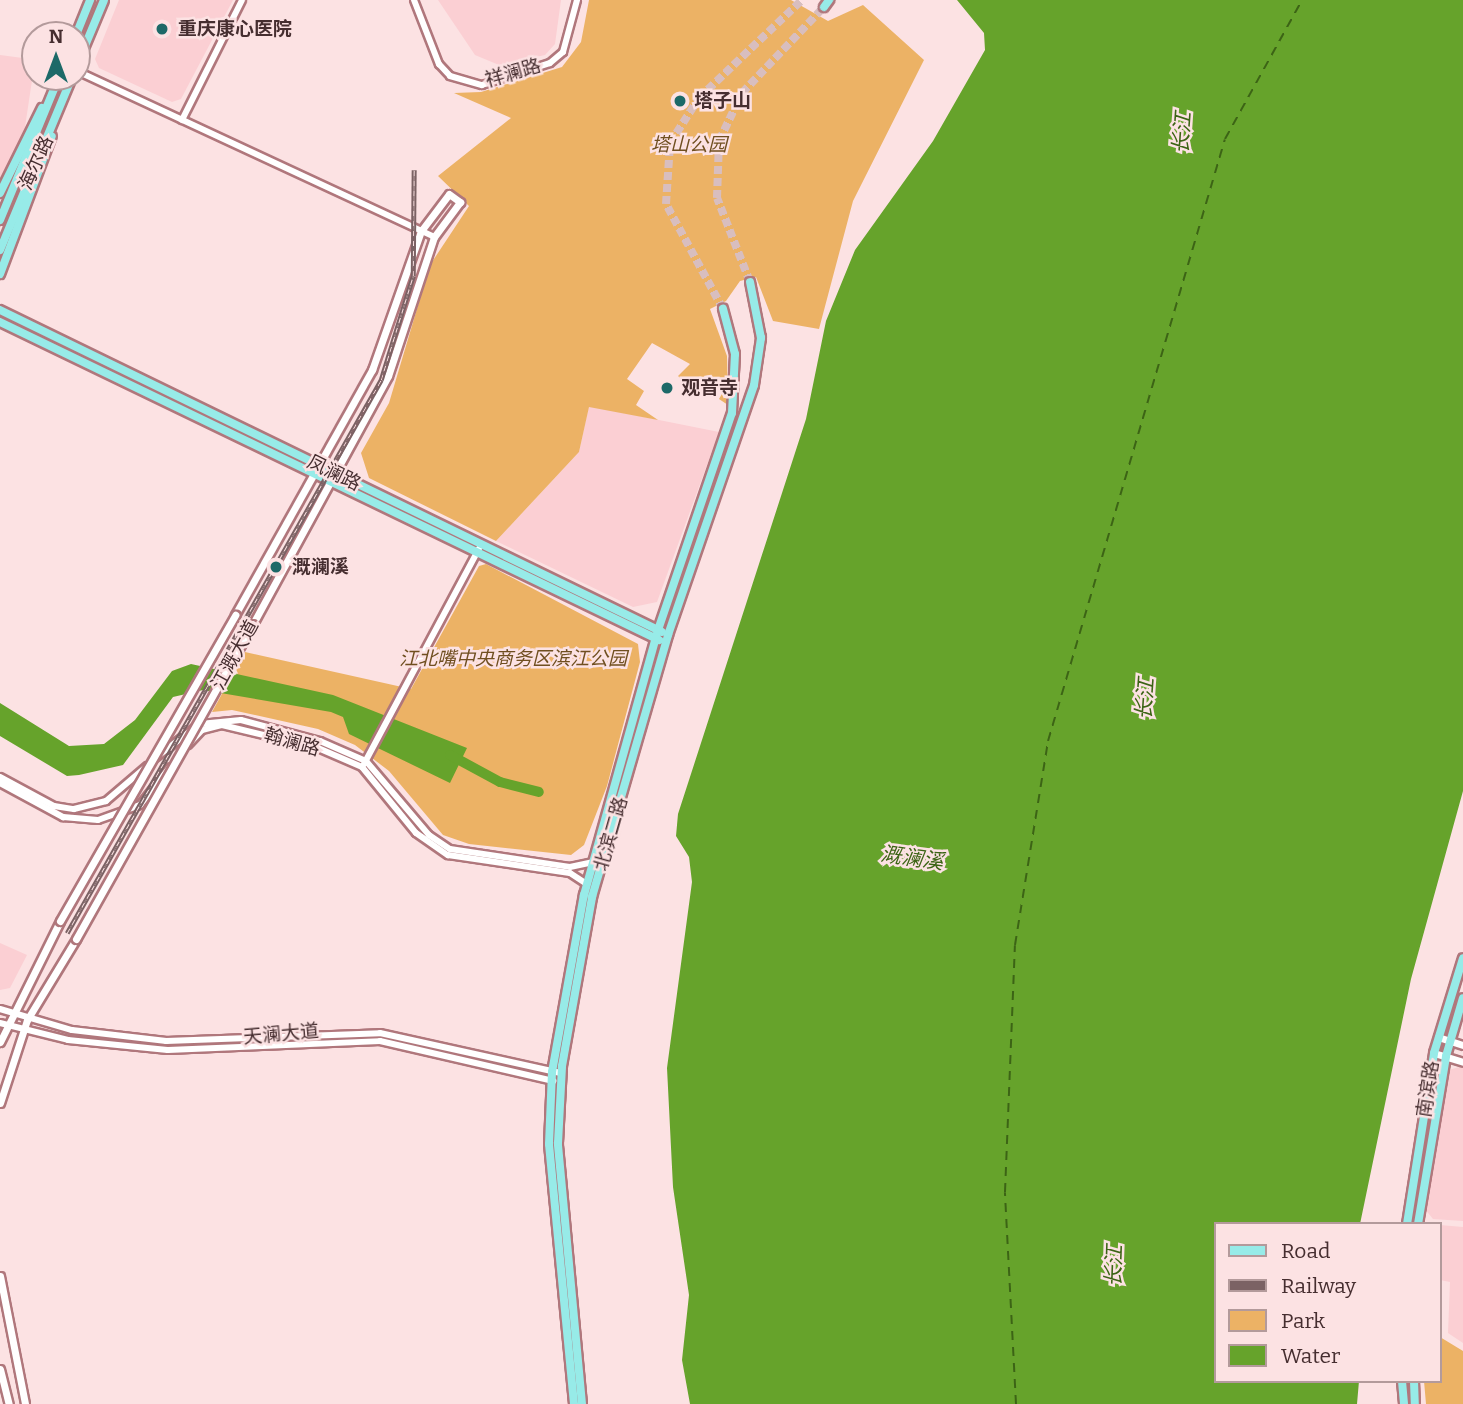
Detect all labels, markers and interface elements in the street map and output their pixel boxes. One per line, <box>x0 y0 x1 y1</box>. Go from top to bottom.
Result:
place label: 重庆康心医院 <box>178 18 292 40</box>
marker: 重庆康心医院 <box>152 19 172 39</box>
north arrow <box>21 21 91 91</box>
text: N <box>49 25 63 48</box>
street label: 祥澜路 <box>482 54 544 92</box>
place label: 塔子山 <box>694 90 751 112</box>
marker: 塔子山 <box>672 93 688 109</box>
water label: 长江 <box>1168 111 1196 155</box>
street label: 海尔路 <box>14 132 58 194</box>
park label: 塔山公园 <box>651 134 727 156</box>
place label: 观音寺 <box>681 377 738 399</box>
marker: 观音寺 <box>659 380 675 396</box>
street label: 凤澜路 <box>303 450 365 496</box>
place label: 溉澜溪 <box>292 556 349 578</box>
marker: 溉澜溪 <box>266 557 286 577</box>
street label: 江溉大道 <box>207 616 263 694</box>
park label: 江北嘴中央商务区滨江公园 <box>399 648 627 670</box>
water label: 长江 <box>1131 677 1159 721</box>
street label: 翰澜路 <box>261 723 323 761</box>
street label: 北滨二路 <box>590 794 632 874</box>
water label: 溉澜溪 <box>879 841 945 875</box>
street label: 天澜大道 <box>242 1019 320 1049</box>
street label: 南滨路 <box>1412 1059 1444 1119</box>
legend <box>1214 1222 1442 1383</box>
text: Road <box>1281 1238 1330 1264</box>
water label: 长江 <box>1101 1245 1127 1287</box>
text: Railway <box>1281 1273 1356 1299</box>
text: Park <box>1281 1308 1325 1334</box>
text: Water <box>1281 1343 1340 1369</box>

